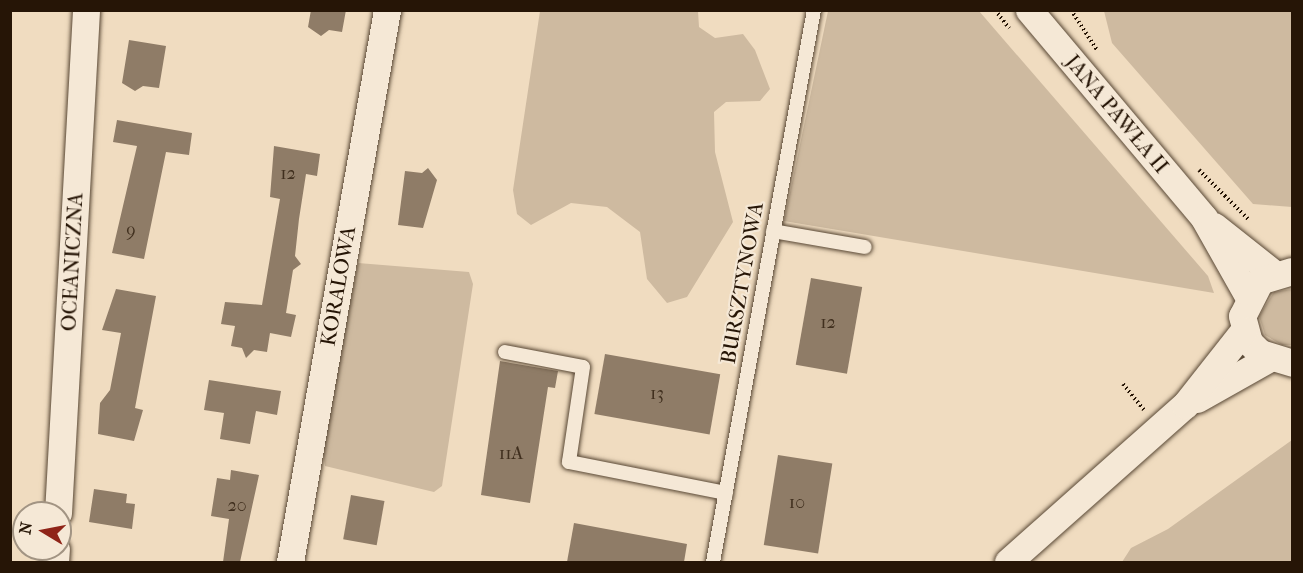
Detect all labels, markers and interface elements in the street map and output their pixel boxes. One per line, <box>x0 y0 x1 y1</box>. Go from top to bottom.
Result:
street label: JANA PAWŁA II <box>1060 50 1174 178</box>
house number: 12 <box>280 163 296 185</box>
street label: OCEANICZNA <box>56 192 88 332</box>
street label: BURSZTYNOWA <box>715 200 769 366</box>
house number: 9 <box>126 220 136 242</box>
street label: KORALOWA <box>315 224 361 348</box>
house number: 12 <box>820 312 836 334</box>
house number: 13 <box>650 383 664 405</box>
house number: 11A <box>499 443 523 465</box>
house number: 10 <box>789 492 805 514</box>
house number: 20 <box>227 495 247 517</box>
north arrow <box>12 501 72 561</box>
text: N <box>15 521 36 536</box>

